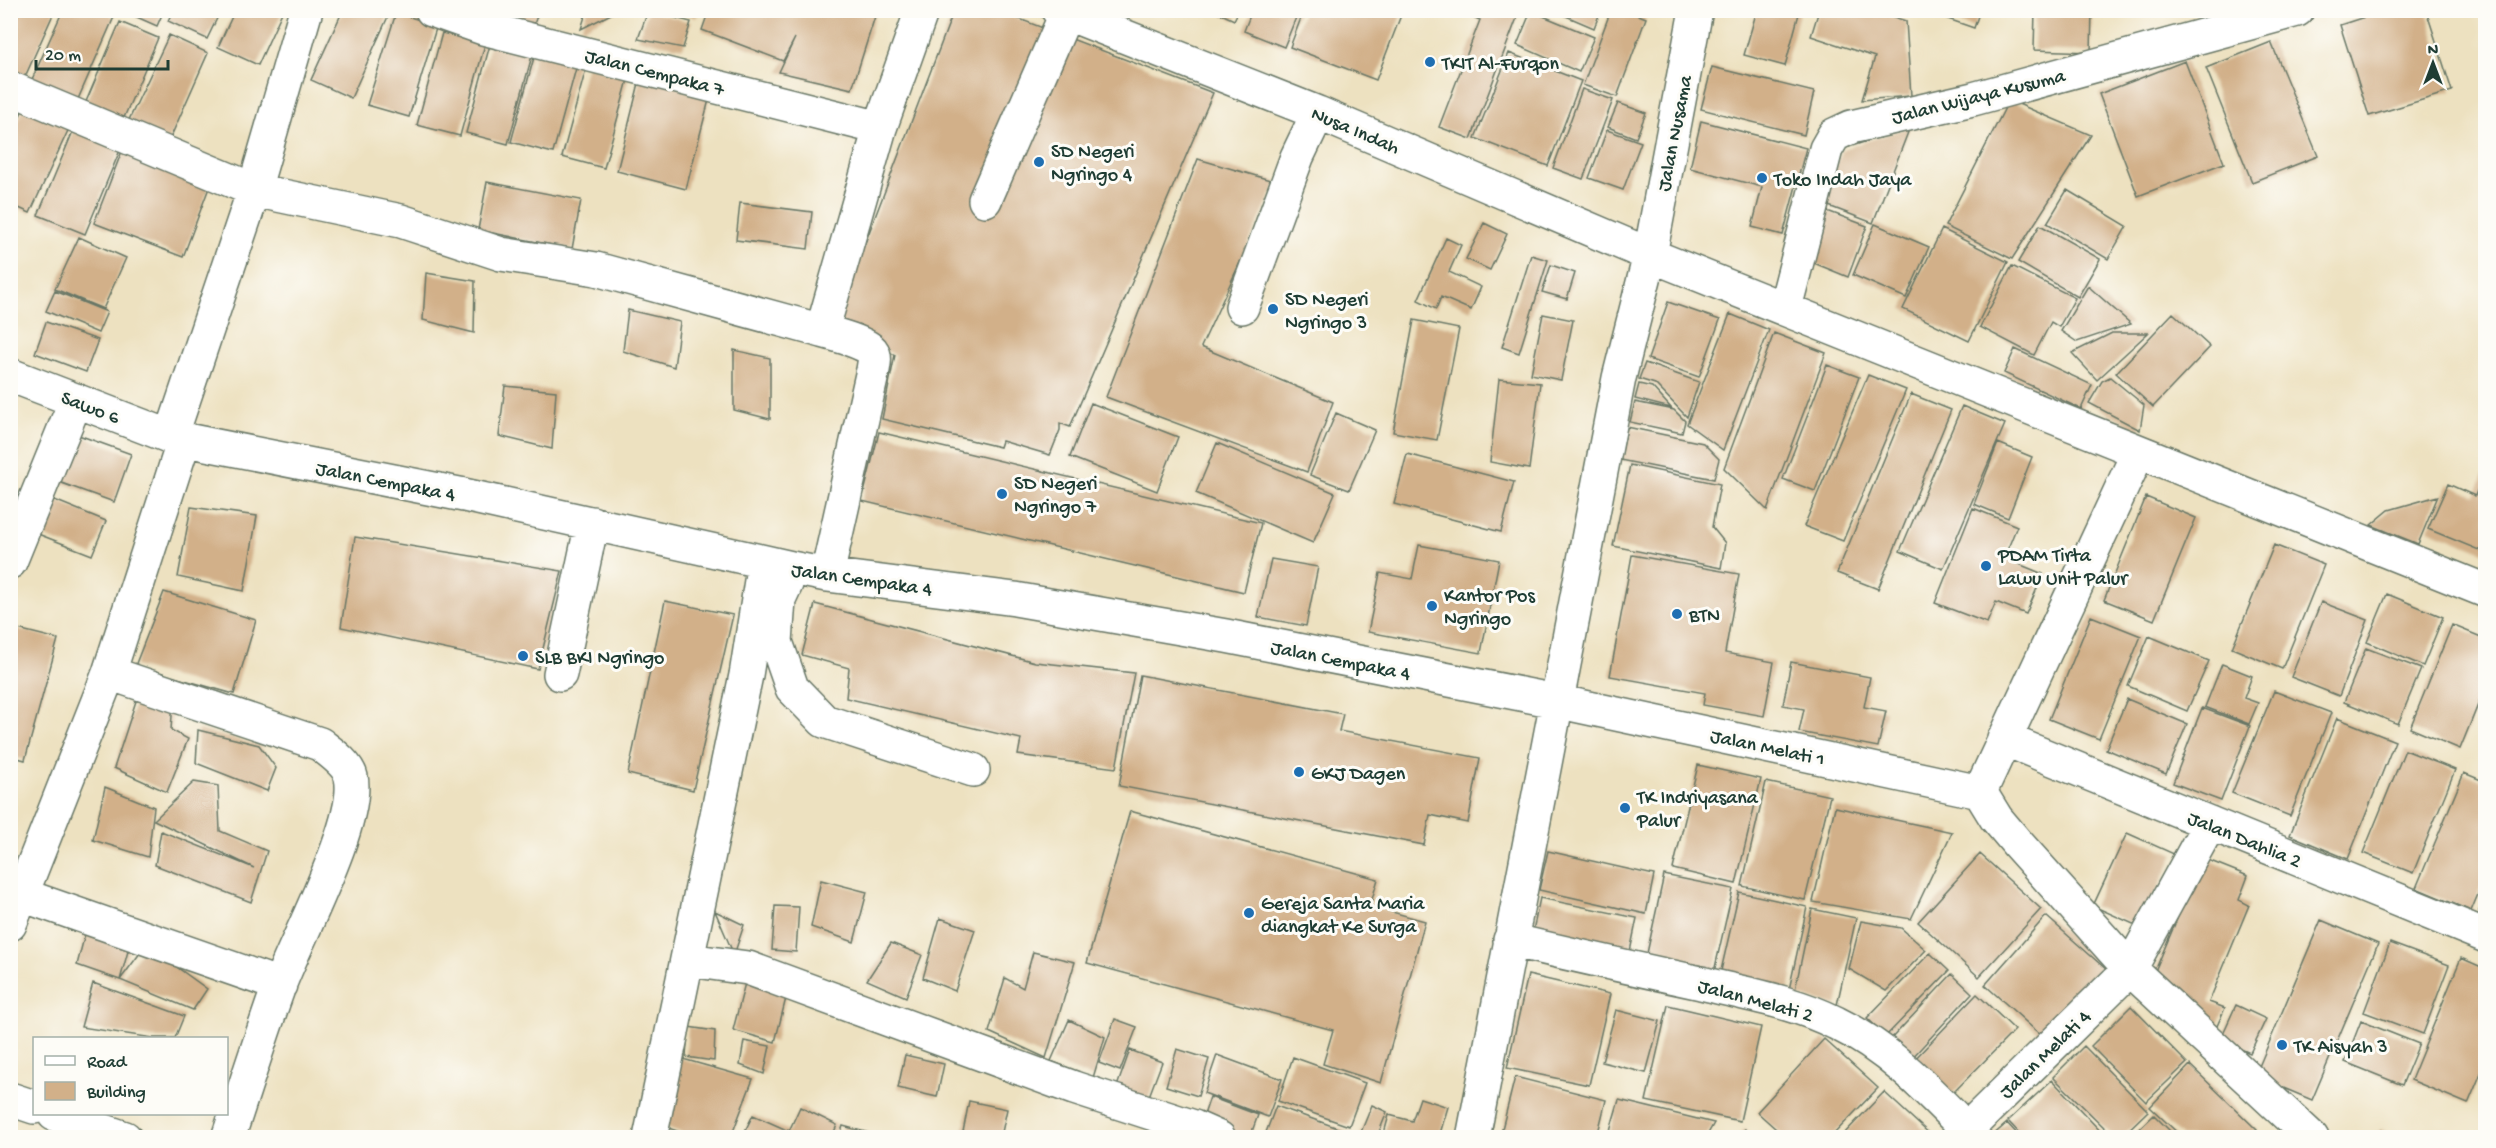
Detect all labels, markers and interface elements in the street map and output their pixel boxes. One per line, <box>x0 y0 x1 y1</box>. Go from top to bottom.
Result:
scale bar <box>36 33 168 71</box>
north arrow <box>2403 33 2463 93</box>
text: N <box>2428 42 2439 61</box>
text: 20 m <box>45 46 81 67</box>
street label: Jalan Cempaka 7 <box>582 46 727 103</box>
place label: TKIT Al-Furqon <box>1441 54 1559 77</box>
marker: TKIT Al-Furqon <box>1423 55 1437 69</box>
street label: Jalan Wijaya Kusuma <box>1890 66 2069 131</box>
street label: Jalan Nusama <box>1654 73 1699 194</box>
street label: Nusa Indah <box>1307 103 1402 161</box>
place label: SD Negeri Ngringo 4 <box>1051 142 1135 188</box>
marker: SD Negeri Ngringo 4 <box>1032 155 1046 169</box>
place label: Toko Indah Jaya <box>1773 170 1912 193</box>
marker: Toko Indah Jaya <box>1755 171 1769 185</box>
place label: SD Negeri Ngringo 3 <box>1285 290 1369 336</box>
marker: SD Negeri Ngringo 3 <box>1266 302 1280 316</box>
street label: Sawo 6 <box>57 388 123 431</box>
street label: Jalan Cempaka 4 <box>313 459 458 508</box>
place label: SD Negeri Ngringo 7 <box>1014 474 1098 520</box>
marker: SD Negeri Ngringo 7 <box>995 487 1009 501</box>
place label: PDAM Tirta Lawu Unit Palur <box>1997 546 2129 592</box>
marker: PDAM Tirta Lawu Unit Palur <box>1979 559 1993 573</box>
street label: Jalan Cempaka 4 <box>790 560 934 603</box>
place label: Kantor Pos Ngringo <box>1444 586 1535 632</box>
marker: Kantor Pos Ngringo <box>1425 599 1439 613</box>
place label: BTN <box>1688 606 1720 629</box>
marker: BTN <box>1670 607 1684 621</box>
street label: Jalan Cempaka 4 <box>1268 638 1413 687</box>
place label: SLB BKI Ngringo <box>535 648 664 671</box>
marker: SLB BKI Ngringo <box>516 649 530 663</box>
street label: Jalan Melati 1 <box>1708 726 1827 773</box>
place label: GKJ Dagen <box>1311 764 1406 787</box>
marker: GKJ Dagen <box>1292 765 1306 779</box>
place label: TK Indriyasana Palur <box>1636 788 1759 834</box>
marker: TK Indriyasana Palur <box>1618 801 1632 815</box>
street label: Jalan Dahlia 2 <box>2183 808 2304 875</box>
place label: Gereja Santa Maria diangkat Ke Surga <box>1261 894 1425 940</box>
marker: Gereja Santa Maria diangkat Ke Surga <box>1242 906 1256 920</box>
street label: Jalan Melati 2 <box>1695 976 1815 1029</box>
street label: Jalan Melati 4 <box>1996 1006 2097 1105</box>
legend <box>33 1037 228 1115</box>
place label: TK Aisyah 3 <box>2293 1037 2388 1060</box>
marker: TK Aisyah 3 <box>2275 1038 2289 1052</box>
text: Road <box>87 1053 128 1074</box>
text: Building <box>86 1083 146 1104</box>

